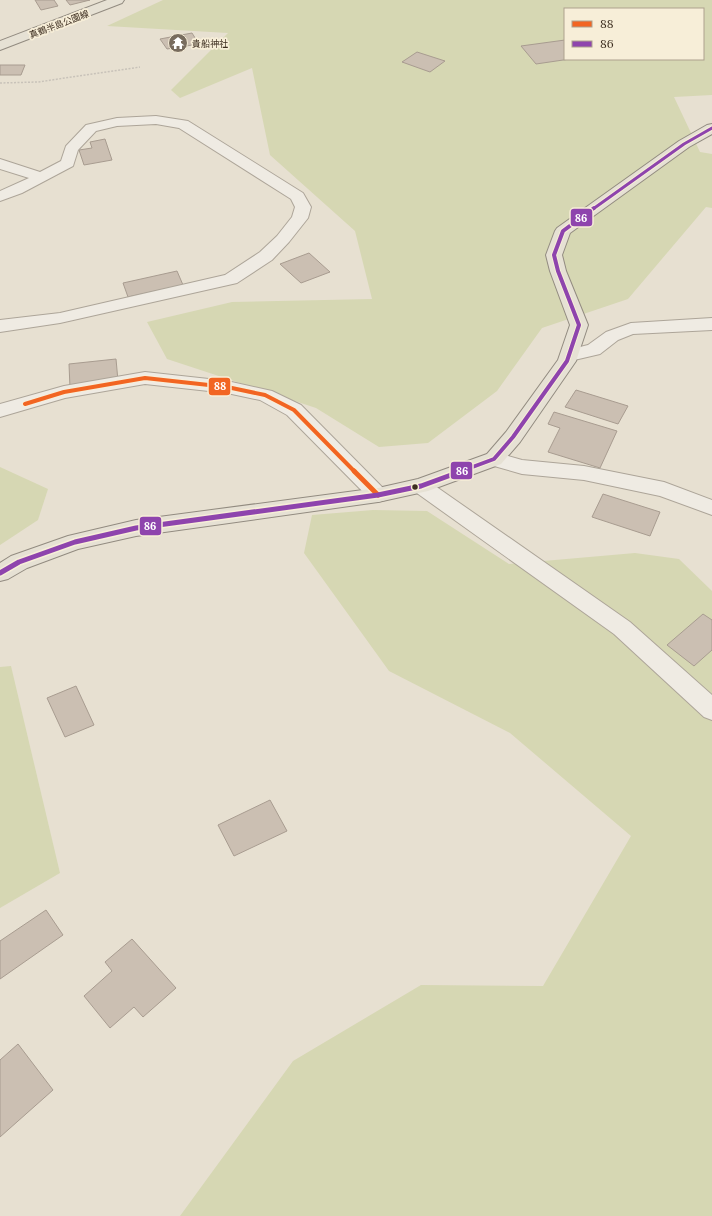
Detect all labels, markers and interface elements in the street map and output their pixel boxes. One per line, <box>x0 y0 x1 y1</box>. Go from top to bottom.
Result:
street label: 真鶴半島公園線 <box>28 7 91 40</box>
legend <box>564 8 704 60</box>
text: 88 <box>600 16 614 31</box>
temple icon: 貴船神社 <box>167 32 189 54</box>
text: 86 <box>600 36 614 51</box>
place label: 貴船神社 <box>192 38 228 49</box>
line badge: 86 <box>570 208 593 227</box>
text: 86 <box>575 211 587 225</box>
line badge: 88 <box>208 377 231 396</box>
text: 88 <box>214 379 226 393</box>
line badge: 86 <box>450 461 473 480</box>
text: 86 <box>456 464 468 478</box>
unlabelled marker <box>410 482 420 492</box>
line badge: 86 <box>139 516 162 536</box>
text: 86 <box>144 519 156 533</box>

